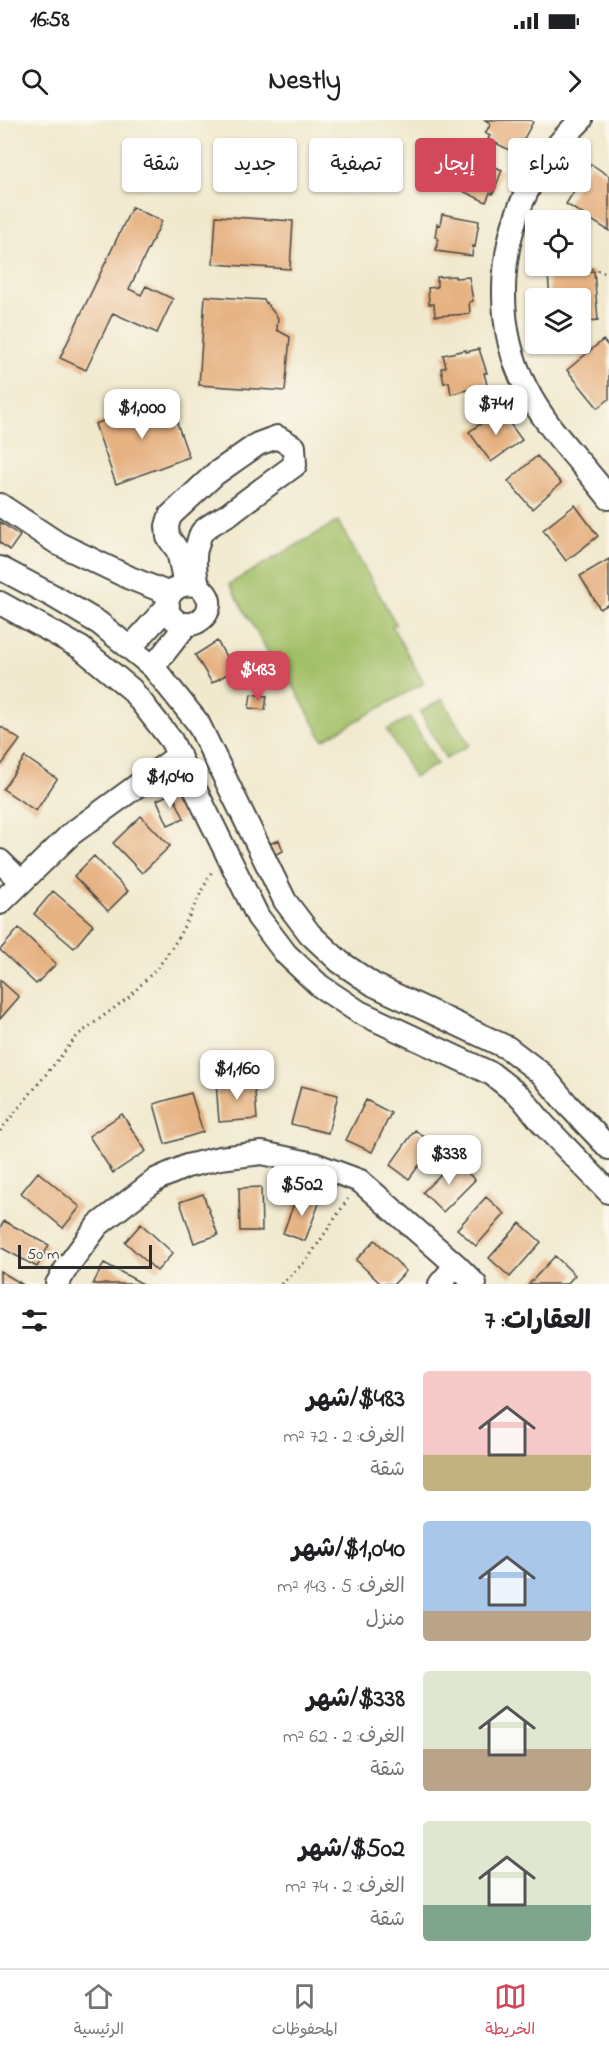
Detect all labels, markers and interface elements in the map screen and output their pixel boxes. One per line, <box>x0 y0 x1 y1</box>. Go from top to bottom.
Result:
text: 16:58 <box>30 5 69 37</box>
text: Nestly <box>268 62 341 101</box>
icon: search <box>18 65 51 98</box>
icon: forward <box>558 65 591 98</box>
chip: شقة <box>122 138 201 192</box>
chip: جديد <box>213 138 297 192</box>
chip: تصفية <box>309 138 403 192</box>
chip: إيجار <box>415 138 496 192</box>
chip: شراء <box>508 138 591 192</box>
map controls <box>525 210 591 354</box>
button: locate <box>525 210 591 276</box>
button: layers <box>525 288 591 354</box>
pin: $741 <box>460 385 532 436</box>
pin: $1,000 <box>93 389 191 440</box>
text: $741 <box>479 390 513 419</box>
text: $1,000 <box>118 394 166 423</box>
pin: $483 <box>222 651 294 702</box>
text: $483 <box>240 656 276 685</box>
pin: $1,040 <box>121 758 219 809</box>
text: $1,040 <box>146 763 194 792</box>
pin: $1,160 <box>188 1050 286 1101</box>
text: $1,160 <box>214 1055 260 1084</box>
pin: $338 <box>413 1135 485 1186</box>
text: $338 <box>431 1140 467 1169</box>
pin: $502 <box>266 1166 338 1217</box>
text: $502 <box>281 1171 323 1200</box>
scale bar <box>18 1242 152 1270</box>
text: 50 m <box>27 1243 59 1267</box>
text: العقارات: 7 <box>484 1303 591 1341</box>
icon: filters <box>18 1304 51 1337</box>
text: $483/شهر <box>307 1381 405 1419</box>
icon: home <box>471 1395 543 1467</box>
text: الغرف: 2 · 72 m² <box>283 1423 405 1452</box>
text: شقة <box>370 1456 405 1485</box>
text: $1,040/شهر <box>292 1531 405 1569</box>
icon: home <box>471 1545 543 1617</box>
text: الغرف: 5 · 143 m² <box>277 1573 405 1602</box>
text: منزل <box>366 1606 405 1635</box>
text: $338/شهر <box>307 1681 405 1719</box>
icon: home <box>471 1695 543 1767</box>
text: الغرف: 2 · 62 m² <box>283 1723 405 1752</box>
text: شقة <box>370 1756 405 1785</box>
text: $502/شهر <box>299 1831 405 1869</box>
icon: home <box>471 1845 543 1917</box>
text: الغرف: 2 · 74 m² <box>285 1873 405 1902</box>
text: شقة <box>370 1906 405 1935</box>
tab: الرئيسية <box>74 1980 124 2043</box>
tab: المحفوظات <box>272 1980 338 2043</box>
tab: الخريطة <box>485 1980 535 2043</box>

